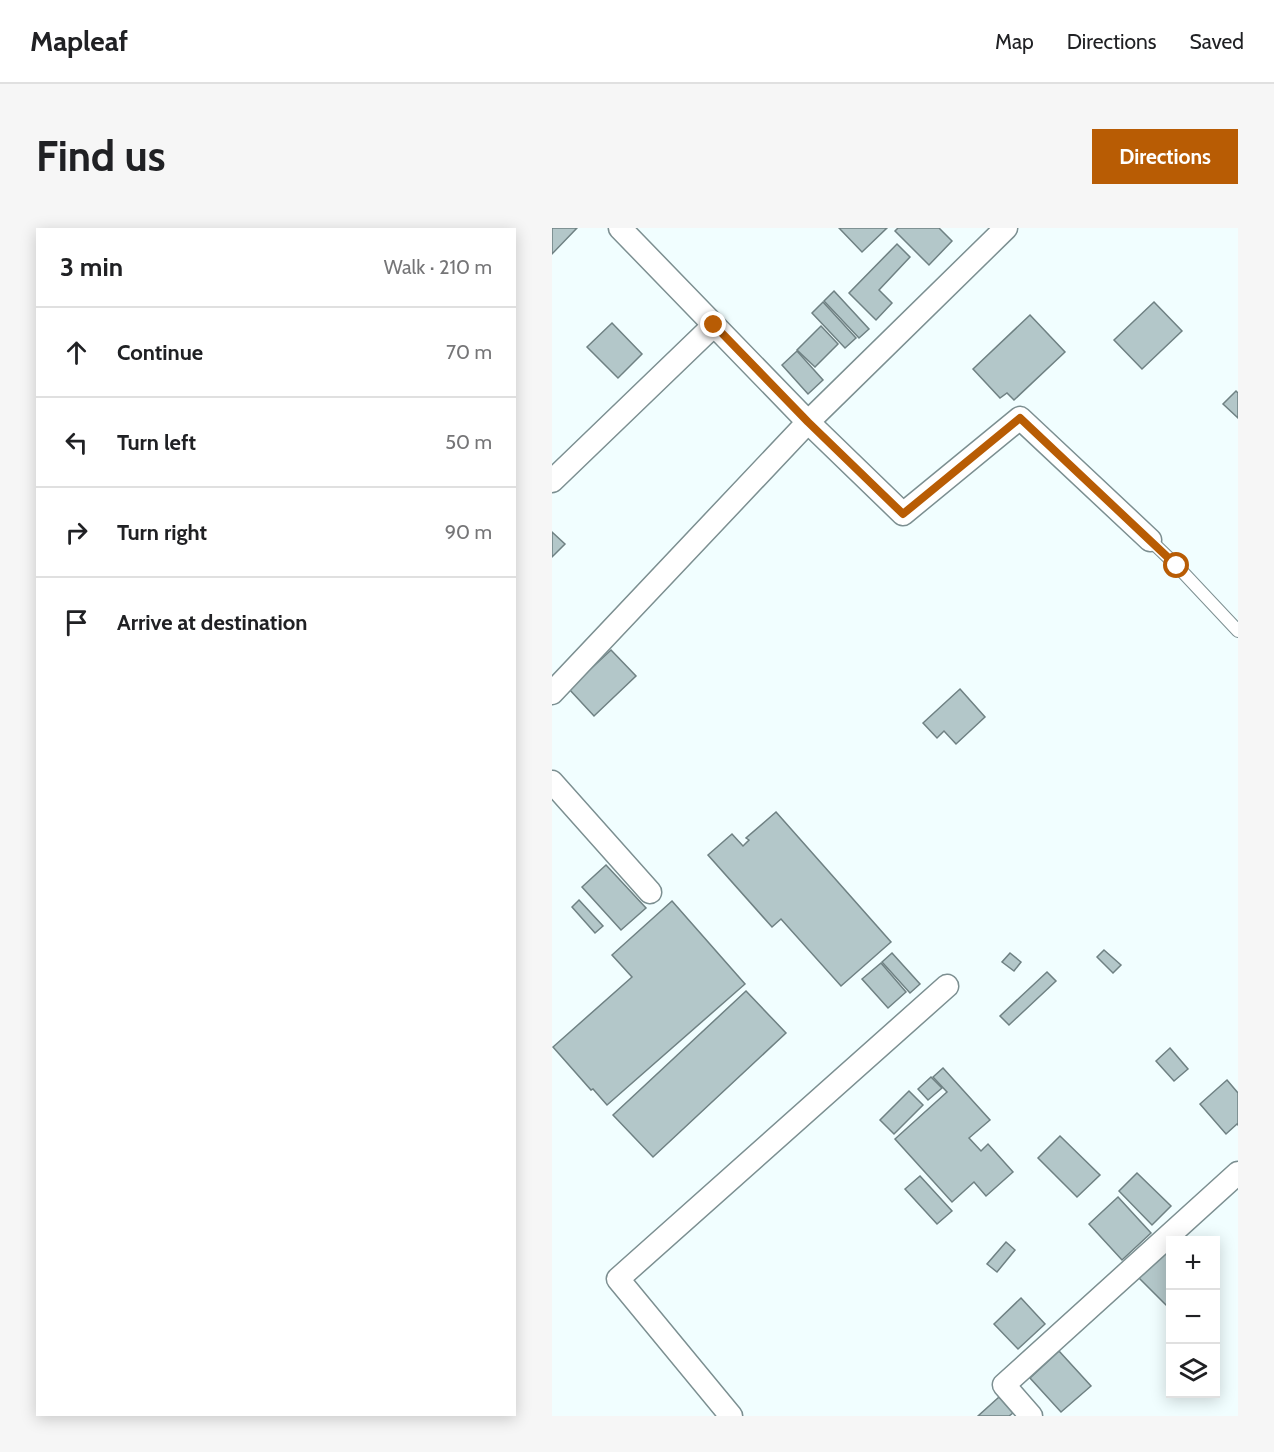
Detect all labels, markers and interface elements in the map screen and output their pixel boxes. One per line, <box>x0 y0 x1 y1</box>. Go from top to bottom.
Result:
text: Mapleaf <box>30 24 128 58</box>
text: Map <box>995 29 1034 54</box>
text: Directions <box>1067 29 1156 54</box>
text: Saved <box>1189 29 1244 54</box>
button: Directions <box>1092 129 1238 184</box>
text: Find us <box>36 130 165 182</box>
text: 3 min <box>60 251 123 283</box>
text: Walk · 210 m <box>384 255 492 279</box>
route end <box>700 311 726 337</box>
icon: ahead <box>60 336 93 369</box>
text: Continue <box>117 339 203 366</box>
text: 70 m <box>446 340 492 364</box>
icon: left <box>60 426 93 459</box>
text: Turn left <box>117 429 196 456</box>
text: 50 m <box>445 430 492 454</box>
icon: right <box>60 516 93 549</box>
text: Turn right <box>117 519 207 546</box>
text: 90 m <box>445 520 492 544</box>
route start <box>1163 552 1189 578</box>
icon: arrive <box>60 606 93 639</box>
text: Arrive at destination <box>117 609 307 636</box>
map controls <box>1166 1236 1220 1398</box>
button: + <box>1166 1236 1220 1290</box>
button: − <box>1166 1290 1220 1344</box>
button: layers <box>1166 1344 1220 1398</box>

